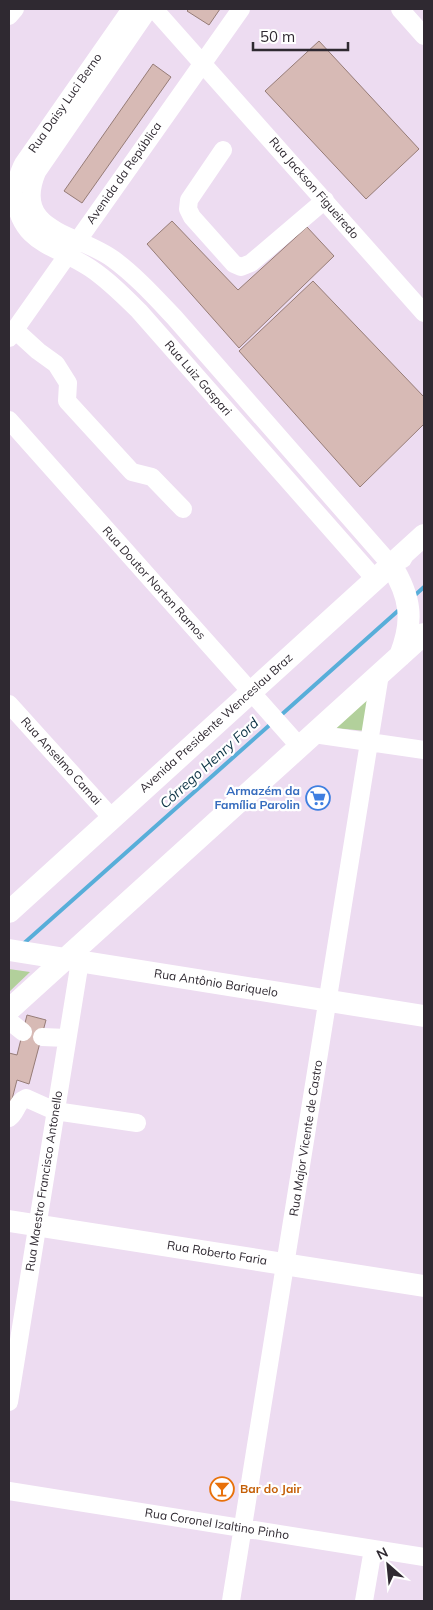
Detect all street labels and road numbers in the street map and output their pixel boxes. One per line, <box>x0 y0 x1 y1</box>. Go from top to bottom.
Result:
street label: Rua Daisy Luci Berno <box>25 50 105 155</box>
street label: Avenida da República <box>83 119 164 227</box>
street label: Rua Jackson Figueiredo <box>266 134 363 242</box>
street label: Rua Luiz Gaspari <box>162 337 235 418</box>
street label: Rua Doutor Norton Ramos <box>100 523 209 642</box>
street label: Avenida Presidente Wenceslau Braz <box>136 650 295 795</box>
street label: Rua Anselmo Camai <box>18 714 105 808</box>
street label: Rua Antônio Bariquelo <box>153 965 279 1000</box>
street label: Rua Major Vicente de Castro <box>286 1059 325 1217</box>
street label: Rua Maestro Francisco Antonello <box>22 1089 65 1272</box>
street label: Rua Roberto Faria <box>166 1237 268 1268</box>
street label: Rua Coronel Izaltino Pinho <box>144 1505 290 1542</box>

